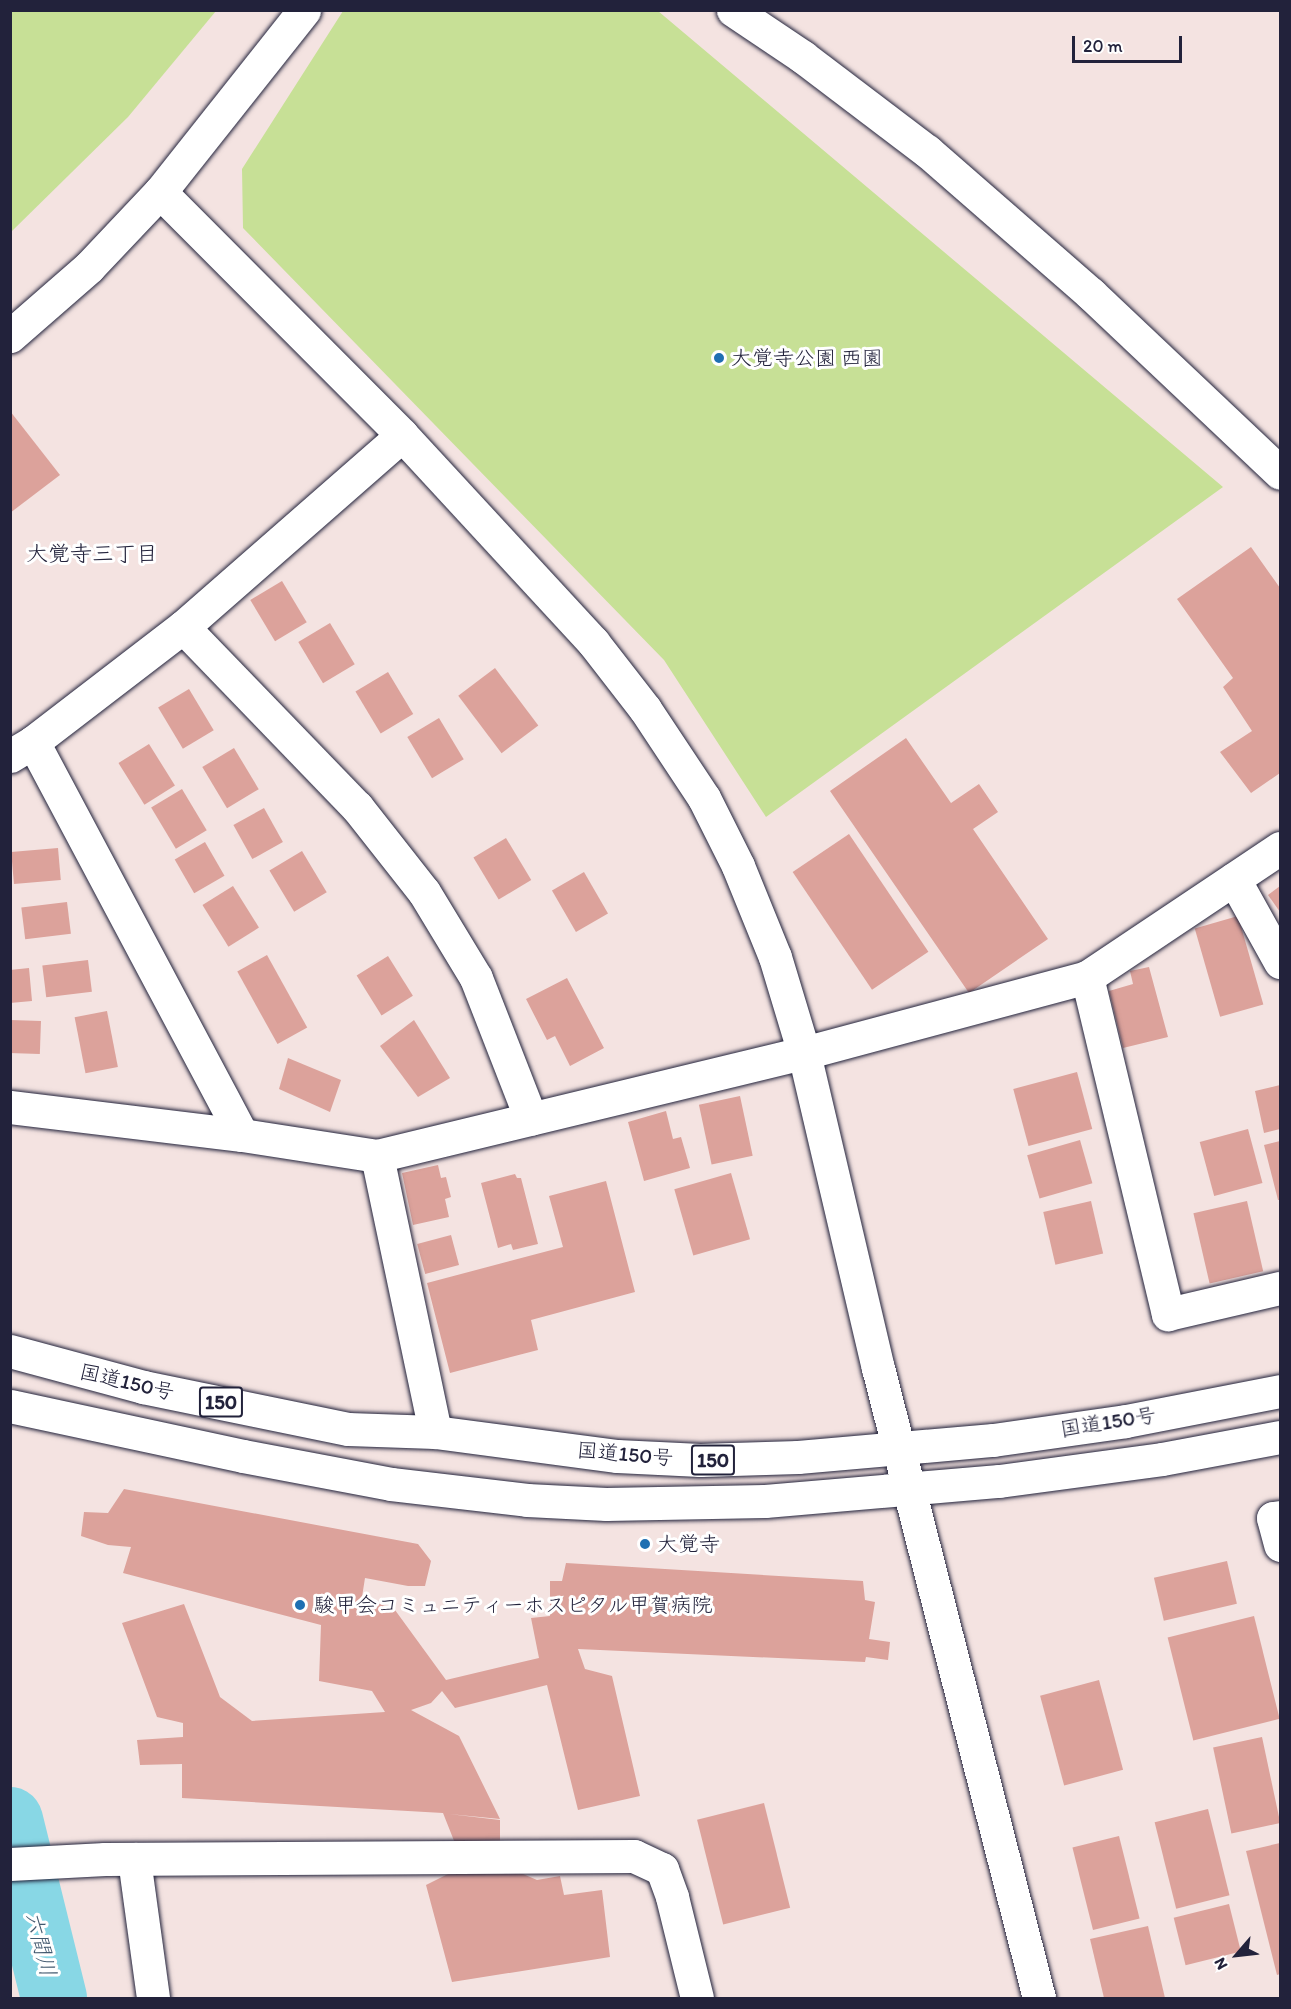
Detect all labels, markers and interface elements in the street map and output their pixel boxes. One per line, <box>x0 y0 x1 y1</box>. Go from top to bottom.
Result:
scale bar <box>1075 24 1184 62</box>
text: 20 m <box>1083 35 1123 57</box>
place label: 大覚寺公園 西園 <box>731 345 883 371</box>
marker: 大覚寺公園 西園 <box>712 351 726 365</box>
district label: 大覚寺三丁目 <box>26 541 158 567</box>
street label: 国道150号 <box>77 1359 177 1405</box>
road number: 150 <box>198 1385 244 1419</box>
street label: 国道150号 <box>1058 1402 1158 1442</box>
street label: 国道150号 <box>576 1437 674 1471</box>
road number: 150 <box>690 1443 736 1477</box>
place label: 大覚寺 <box>657 1531 720 1557</box>
marker: 大覚寺 <box>638 1537 652 1551</box>
place label: 駿甲会コミュニティーホスピタル甲賀病院 <box>314 1592 713 1618</box>
marker: 駿甲会コミュニティーホスピタル甲賀病院 <box>291 1596 309 1614</box>
water label: 六間川 <box>20 1909 62 1979</box>
north arrow <box>1207 1925 1267 1985</box>
text: N <box>1210 1954 1232 1973</box>

